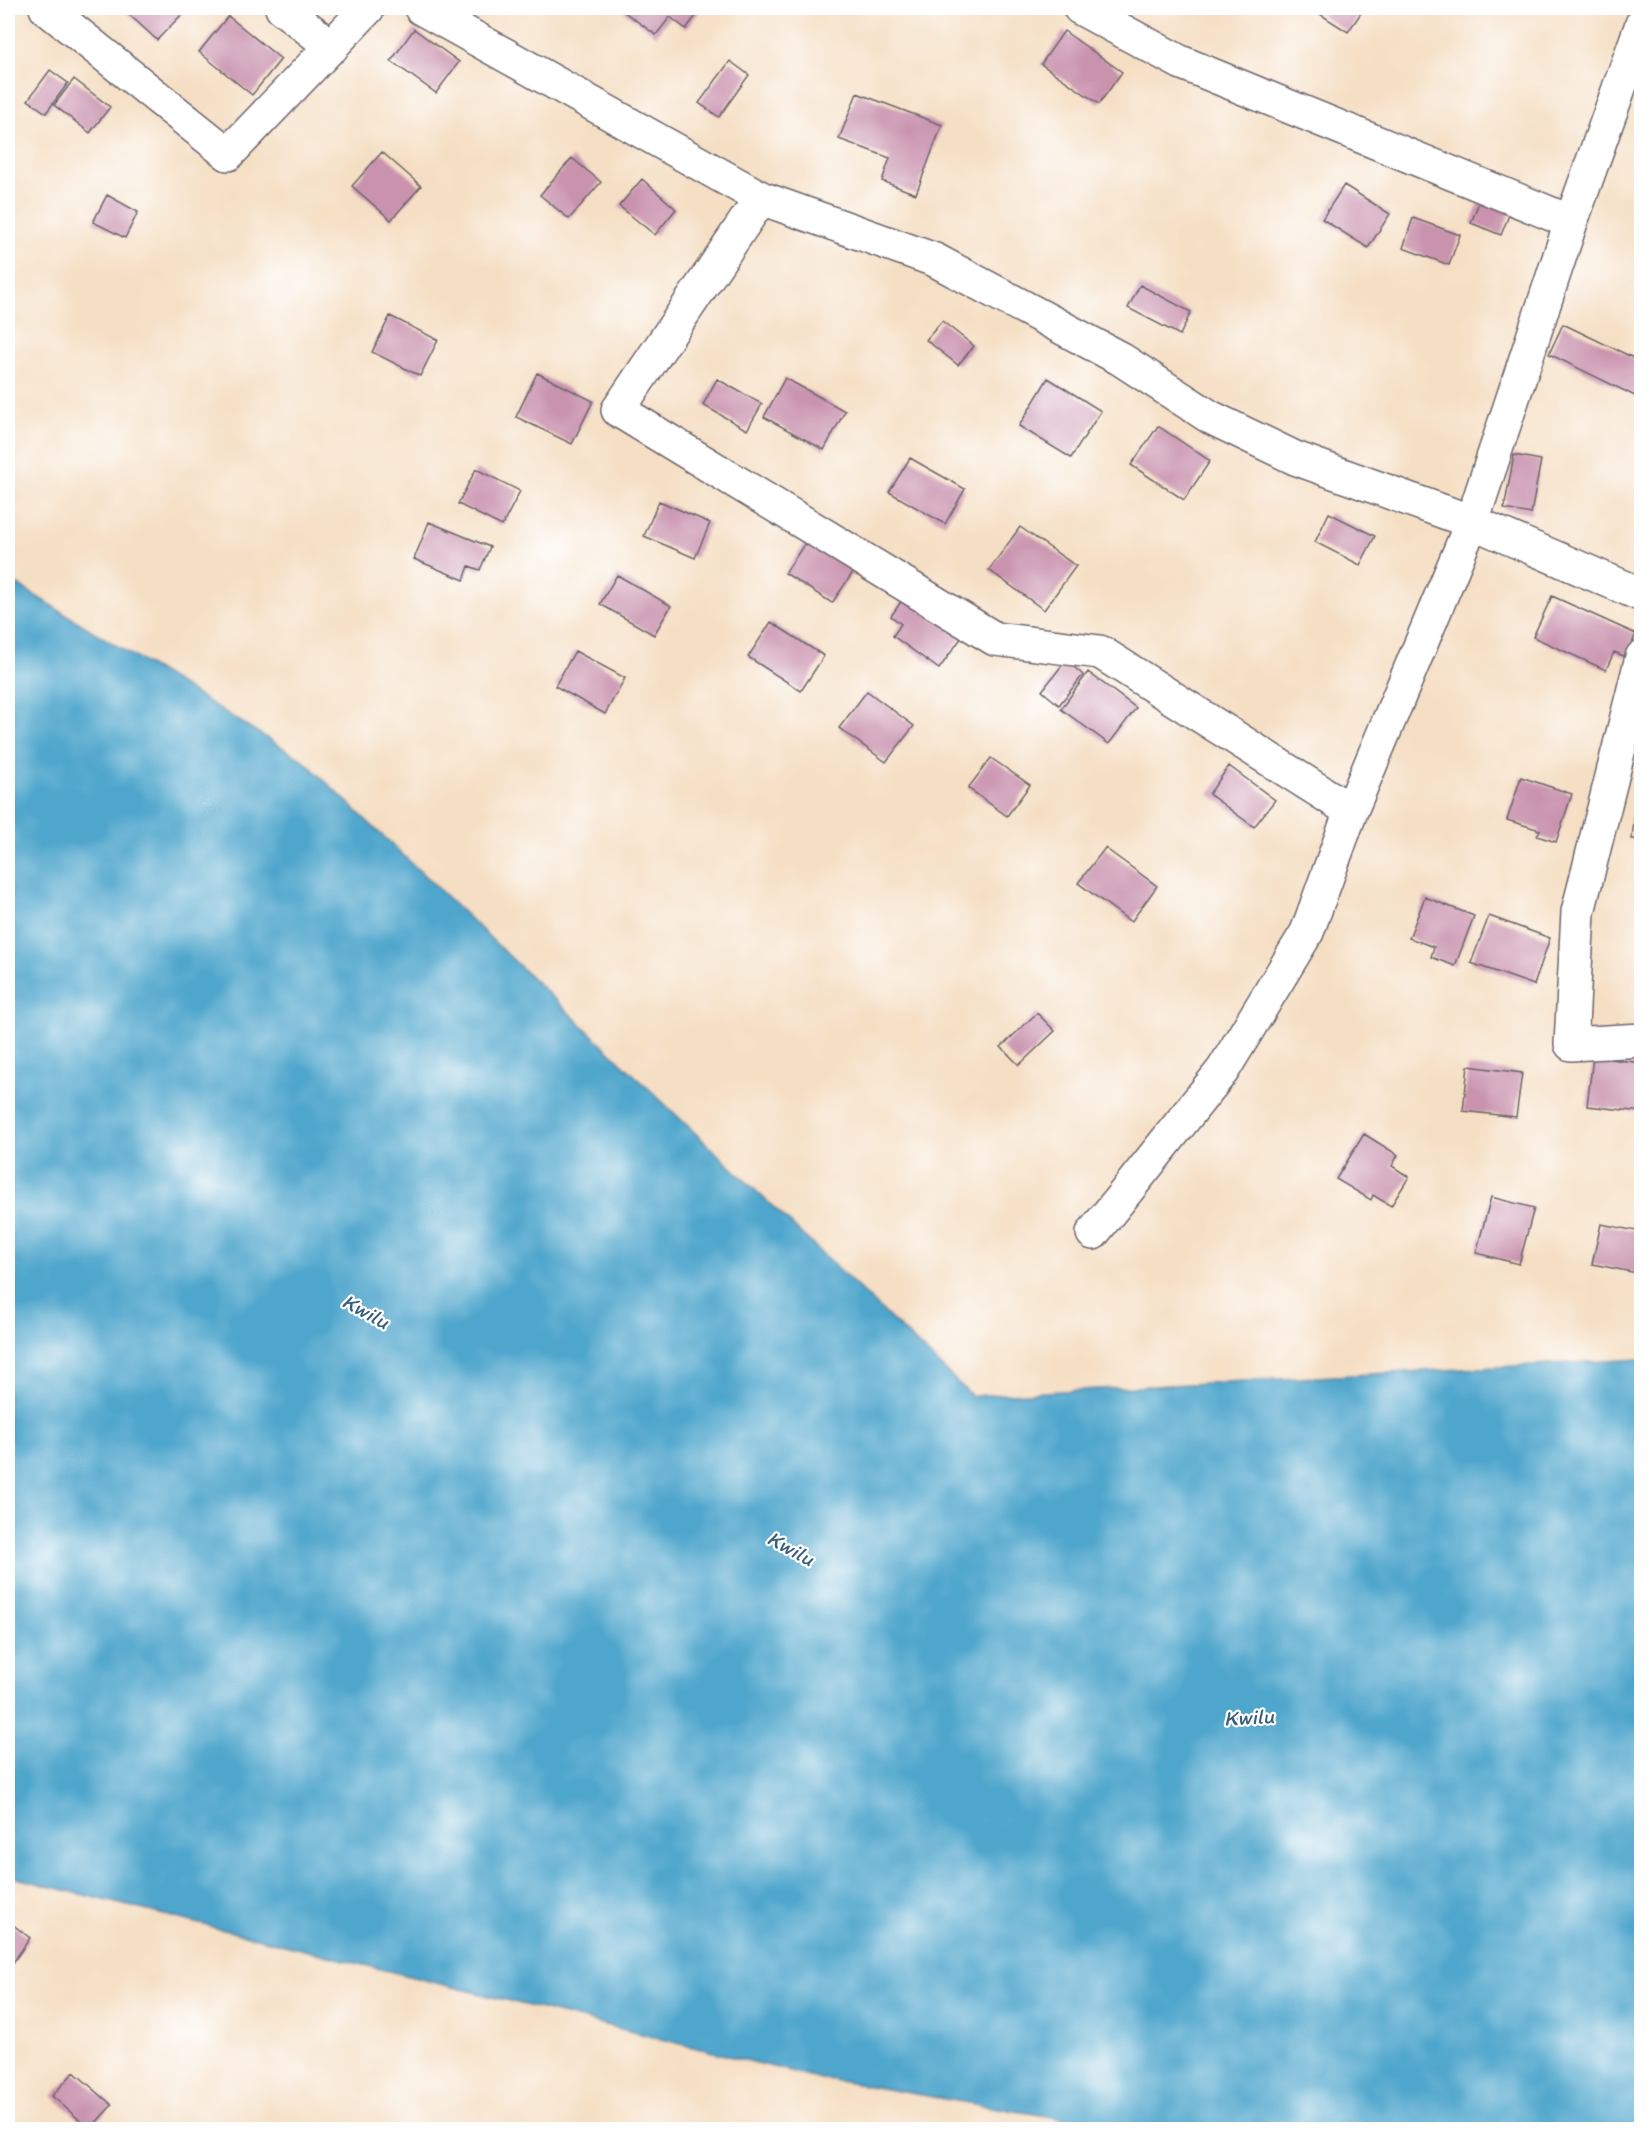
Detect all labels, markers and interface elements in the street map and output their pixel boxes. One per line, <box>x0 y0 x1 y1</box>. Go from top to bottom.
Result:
water label: Kwilu <box>338 1288 394 1334</box>
water label: Kwilu <box>763 1525 819 1571</box>
water label: Kwilu <box>1223 1703 1275 1731</box>

